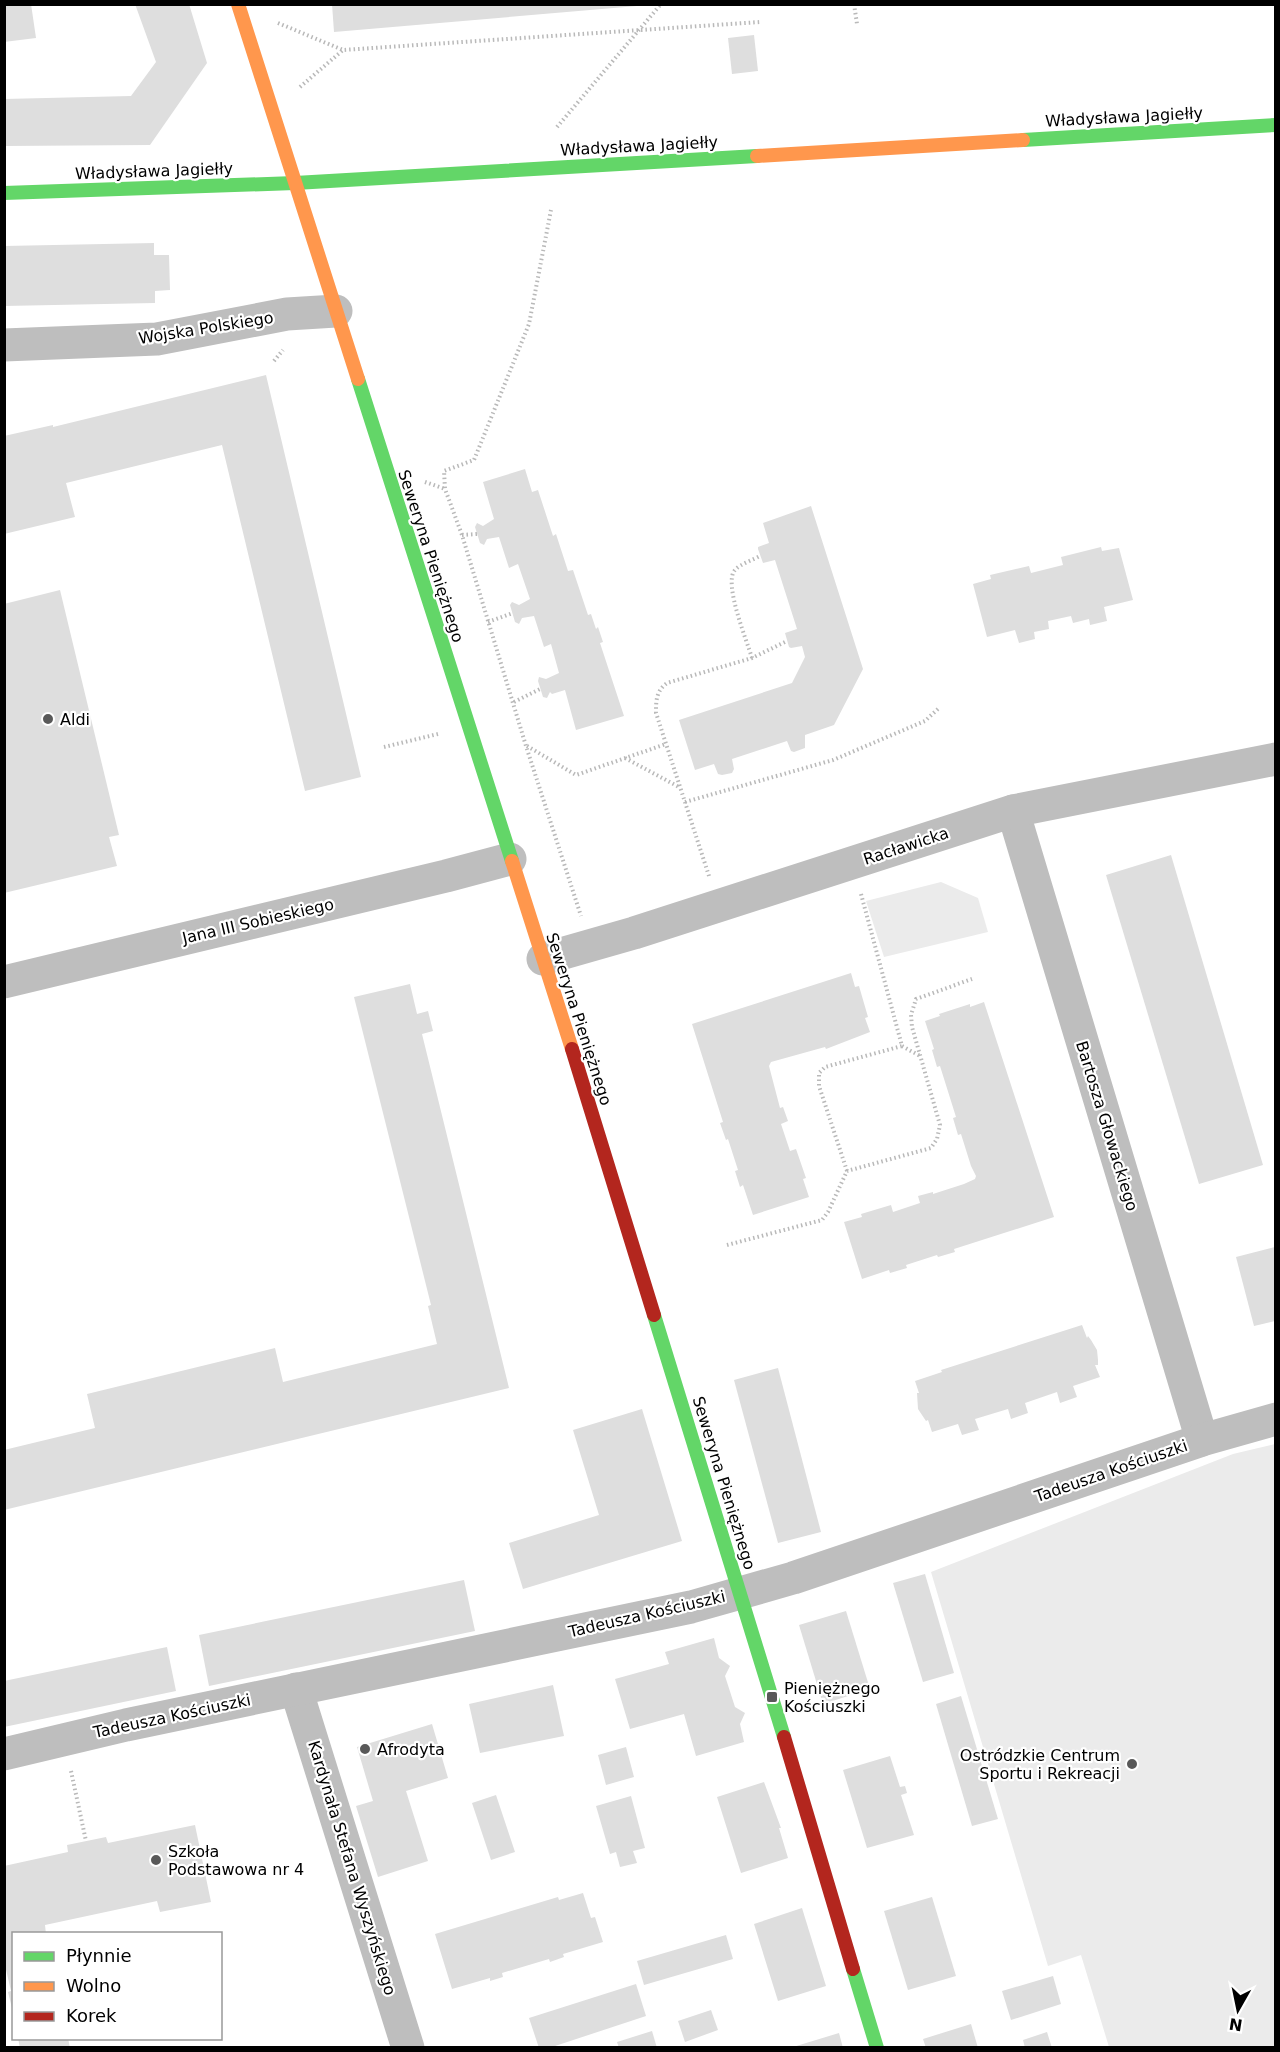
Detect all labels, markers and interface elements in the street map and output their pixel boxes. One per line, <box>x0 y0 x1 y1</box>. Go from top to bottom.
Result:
street label: Władysława Jagiełły <box>1045 103 1203 131</box>
street label: Władysława Jagiełły <box>560 132 718 160</box>
street label: Władysława Jagiełły <box>75 159 233 183</box>
street label: Wojska Polskiego <box>137 308 275 348</box>
street label: Seweryna Pieniężnego <box>394 467 468 645</box>
place label: Aldi <box>60 710 90 729</box>
marker: Aldi <box>41 712 55 726</box>
street label: Racławicka <box>861 823 951 869</box>
street label: Jana III Sobieskiego <box>179 894 336 948</box>
street label: Seweryna Pieniężnego <box>542 930 616 1108</box>
street label: Bartosza Głowackiego <box>1072 1039 1142 1213</box>
street label: Seweryna Pieniężnego <box>689 1394 759 1572</box>
street label: Tadeusza Kościuszki <box>1031 1436 1190 1506</box>
street label: Tadeusza Kościuszki <box>566 1587 727 1642</box>
place label: Pieniężnego Kościuszki <box>784 1679 880 1716</box>
street label: Tadeusza Kościuszki <box>91 1690 252 1742</box>
marker: Pieniężnego Kościuszki <box>765 1690 779 1704</box>
street label: Kardynała Stefana Wyszyńskiego <box>304 1738 400 1998</box>
place label: Afrodyta <box>377 1740 445 1759</box>
marker: Afrodyta <box>358 1742 372 1756</box>
place label: Ostródzkie Centrum Sportu i Rekreacji <box>960 1746 1120 1783</box>
marker: Ostródzkie Centrum Sportu i Rekreacji <box>1125 1757 1139 1771</box>
place label: Szkoła Podstawowa nr 4 <box>168 1842 304 1879</box>
marker: Szkoła Podstawowa nr 4 <box>149 1853 163 1867</box>
legend <box>12 1932 222 2040</box>
text: Płynnie <box>66 1945 132 1966</box>
text: Wolno <box>66 1975 121 1996</box>
north arrow <box>1208 1980 1268 2040</box>
text: Korek <box>66 2005 117 2026</box>
text: N <box>1228 2014 1244 2035</box>

